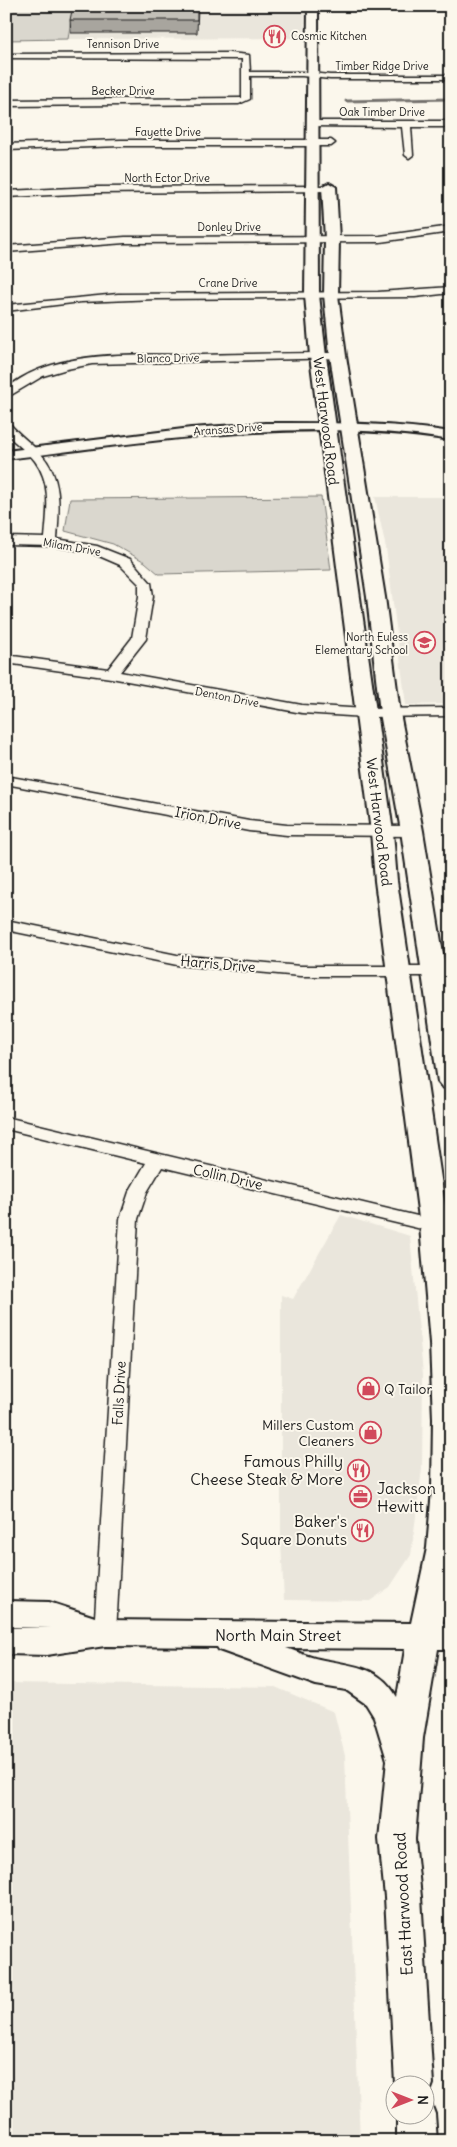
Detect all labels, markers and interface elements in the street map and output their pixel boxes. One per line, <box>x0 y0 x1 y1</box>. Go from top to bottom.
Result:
restaurant icon: Cosmic Kitchen <box>263 24 287 48</box>
place label: Cosmic Kitchen <box>291 29 367 43</box>
street label: Tennison Drive <box>87 37 159 51</box>
street label: Timber Ridge Drive <box>335 59 429 73</box>
street label: Becker Drive <box>91 84 155 98</box>
street label: Oak Timber Drive <box>339 105 425 119</box>
street label: Fayette Drive <box>135 125 201 139</box>
street label: North Ector Drive <box>124 171 210 185</box>
street label: Donley Drive <box>197 220 261 234</box>
street label: Crane Drive <box>199 276 257 290</box>
street label: Blanco Drive <box>137 350 200 366</box>
street label: West Harwood Road <box>309 356 343 486</box>
street label: Aransas Drive <box>193 420 263 438</box>
street label: Milam Drive <box>42 535 102 559</box>
place label: North Euless Elementary School <box>315 630 408 657</box>
school or university icon: North Euless Elementary School <box>412 631 436 655</box>
street label: Denton Drive <box>194 684 260 710</box>
street label: West Harwood Road <box>362 757 396 887</box>
street label: Irion Drive <box>173 803 243 833</box>
street label: Harris Drive <box>180 952 256 976</box>
street label: Collin Drive <box>191 1160 265 1194</box>
street label: Falls Drive <box>108 1360 130 1426</box>
shop icon: Q Tailor <box>356 1377 380 1401</box>
place label: Q Tailor <box>384 1380 432 1398</box>
place label: Millers Custom Cleaners <box>262 1416 354 1450</box>
shop icon: Millers Custom Cleaners <box>358 1421 382 1445</box>
place label: Famous Philly Cheese Steak & More <box>190 1451 343 1489</box>
restaurant icon: Famous Philly Cheese Steak & More <box>347 1458 371 1482</box>
place label: Jackson Hewitt <box>377 1478 436 1516</box>
office icon: Jackson Hewitt <box>349 1485 373 1509</box>
place label: Baker's Square Donuts <box>241 1511 347 1549</box>
restaurant icon: Baker's Square Donuts <box>351 1518 375 1542</box>
street label: North Main Street <box>215 1625 342 1645</box>
street label: East Harwood Road <box>389 1832 417 1976</box>
north arrow <box>384 2074 434 2124</box>
text: N <box>414 2095 432 2105</box>

